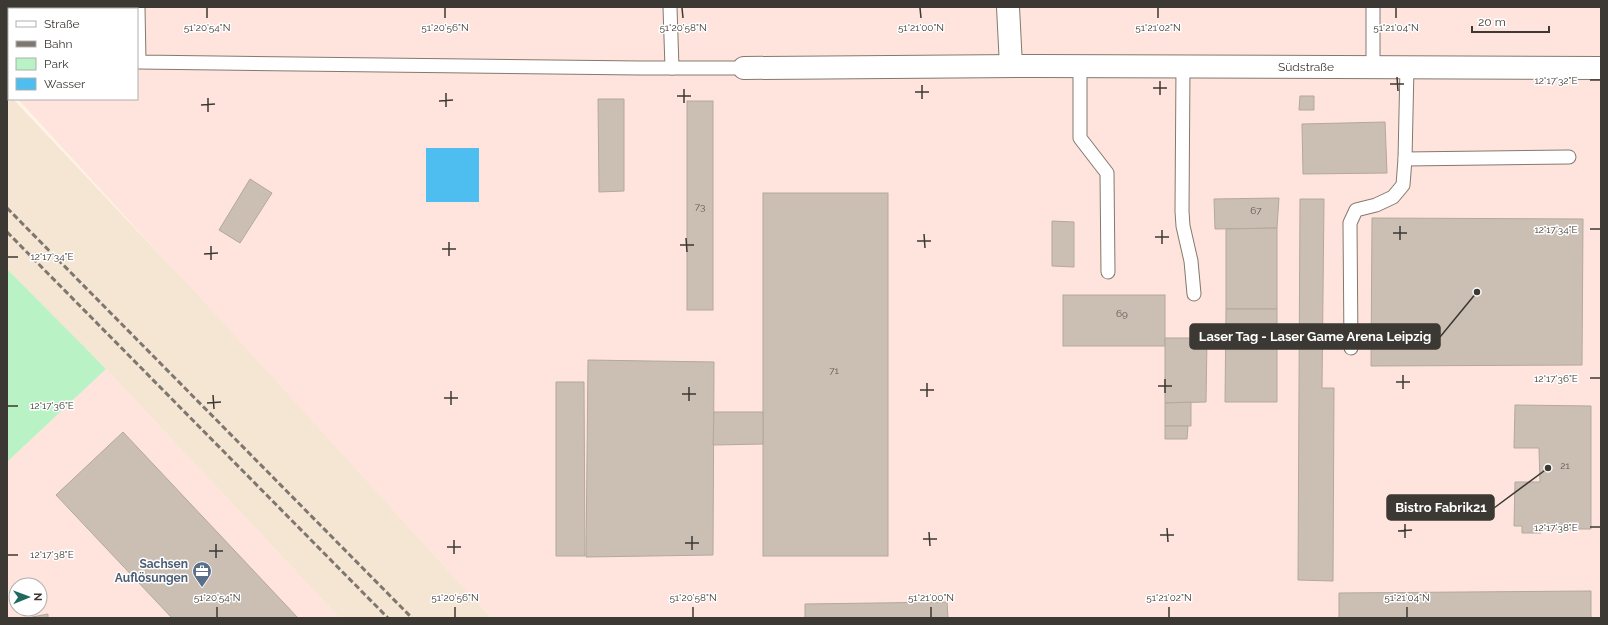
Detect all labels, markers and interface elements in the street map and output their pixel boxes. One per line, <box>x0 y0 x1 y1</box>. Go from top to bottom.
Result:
legend <box>8 8 138 100</box>
scale bar <box>1472 8 1549 34</box>
text: 20 m <box>1478 15 1506 29</box>
text: Straße <box>44 17 80 31</box>
text: 51°20'54"N <box>184 22 230 33</box>
text: 51°20'56"N <box>421 22 469 33</box>
text: 51°20'58"N <box>659 22 707 33</box>
text: 51°21'00"N <box>898 22 944 33</box>
text: 51°21'02"N <box>1135 22 1181 33</box>
text: 51°21'04"N <box>1373 22 1419 33</box>
text: Bahn <box>44 37 73 51</box>
text: Park <box>44 57 69 71</box>
street label: Südstraße <box>1278 60 1334 74</box>
text: 12°17'32"E <box>1534 75 1578 86</box>
text: Wasser <box>44 77 86 91</box>
house number: 73 <box>695 201 705 212</box>
house number: 67 <box>1250 205 1262 216</box>
text: 12°17'34"E <box>1534 224 1578 235</box>
text: 12°17'34"E <box>30 251 74 262</box>
house number: 69 <box>1116 308 1128 319</box>
callout: Laser Tag - Laser Game Arena Leipzig <box>1190 324 1440 349</box>
text: Laser Tag - Laser Game Arena Leipzig <box>1199 329 1431 344</box>
house number: 71 <box>829 365 840 376</box>
text: 12°17'36"E <box>1534 373 1578 384</box>
text: 12°17'36"E <box>30 400 74 411</box>
house number: 21 <box>1560 460 1570 471</box>
callout: Bistro Fabrik21 <box>1387 495 1494 520</box>
text: Bistro Fabrik21 <box>1395 500 1487 515</box>
text: 12°17'38"E <box>1534 522 1578 533</box>
text: 12°17'38"E <box>30 549 74 560</box>
place label: Sachsen Auflösungen <box>115 557 188 585</box>
office icon: Sachsen Auflösungen <box>191 560 213 588</box>
north arrow <box>8 577 48 617</box>
text: 51°20'54"N <box>194 592 240 603</box>
text: 51°20'56"N <box>431 592 479 603</box>
text: 51°20'58"N <box>669 592 717 603</box>
text: 51°21'00"N <box>908 592 954 603</box>
text: 51°21'02"N <box>1146 592 1192 603</box>
text: 51°21'04"N <box>1384 592 1430 603</box>
text: N <box>31 593 44 601</box>

